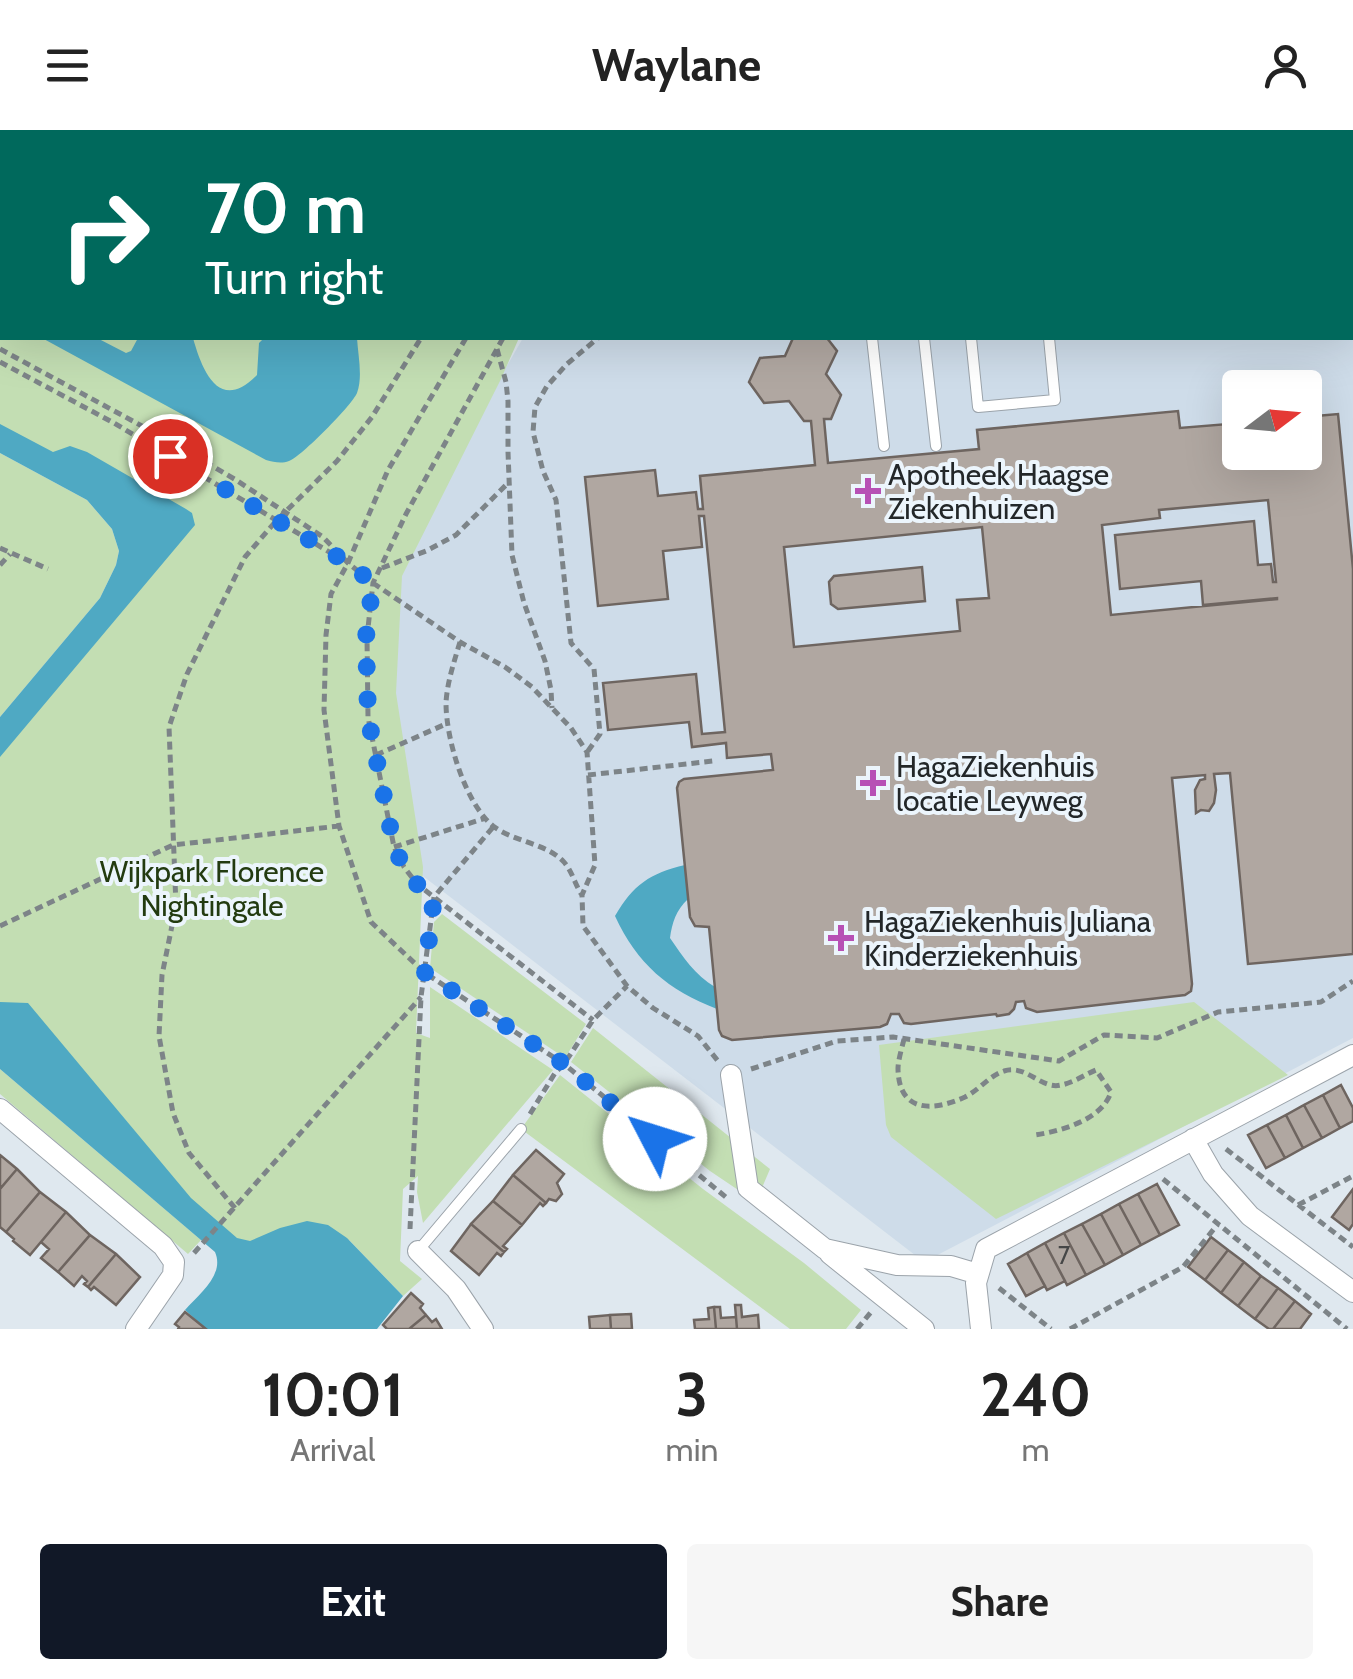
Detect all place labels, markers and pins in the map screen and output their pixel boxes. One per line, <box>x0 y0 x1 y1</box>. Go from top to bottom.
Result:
pin <box>128 414 213 499</box>
place label: Apotheek Haagse Ziekenhuizen <box>888 456 1109 527</box>
marker: Apotheek Haagse Ziekenhuizen <box>857 480 879 502</box>
place label: HagaZiekenhuis locatie Leyweg <box>896 748 1094 819</box>
marker: HagaZiekenhuis locatie Leyweg <box>860 770 886 796</box>
place label: HagaZiekenhuis Juliana Kinderziekenhuis <box>864 903 1152 974</box>
marker: HagaZiekenhuis Juliana Kinderziekenhuis <box>828 925 854 951</box>

